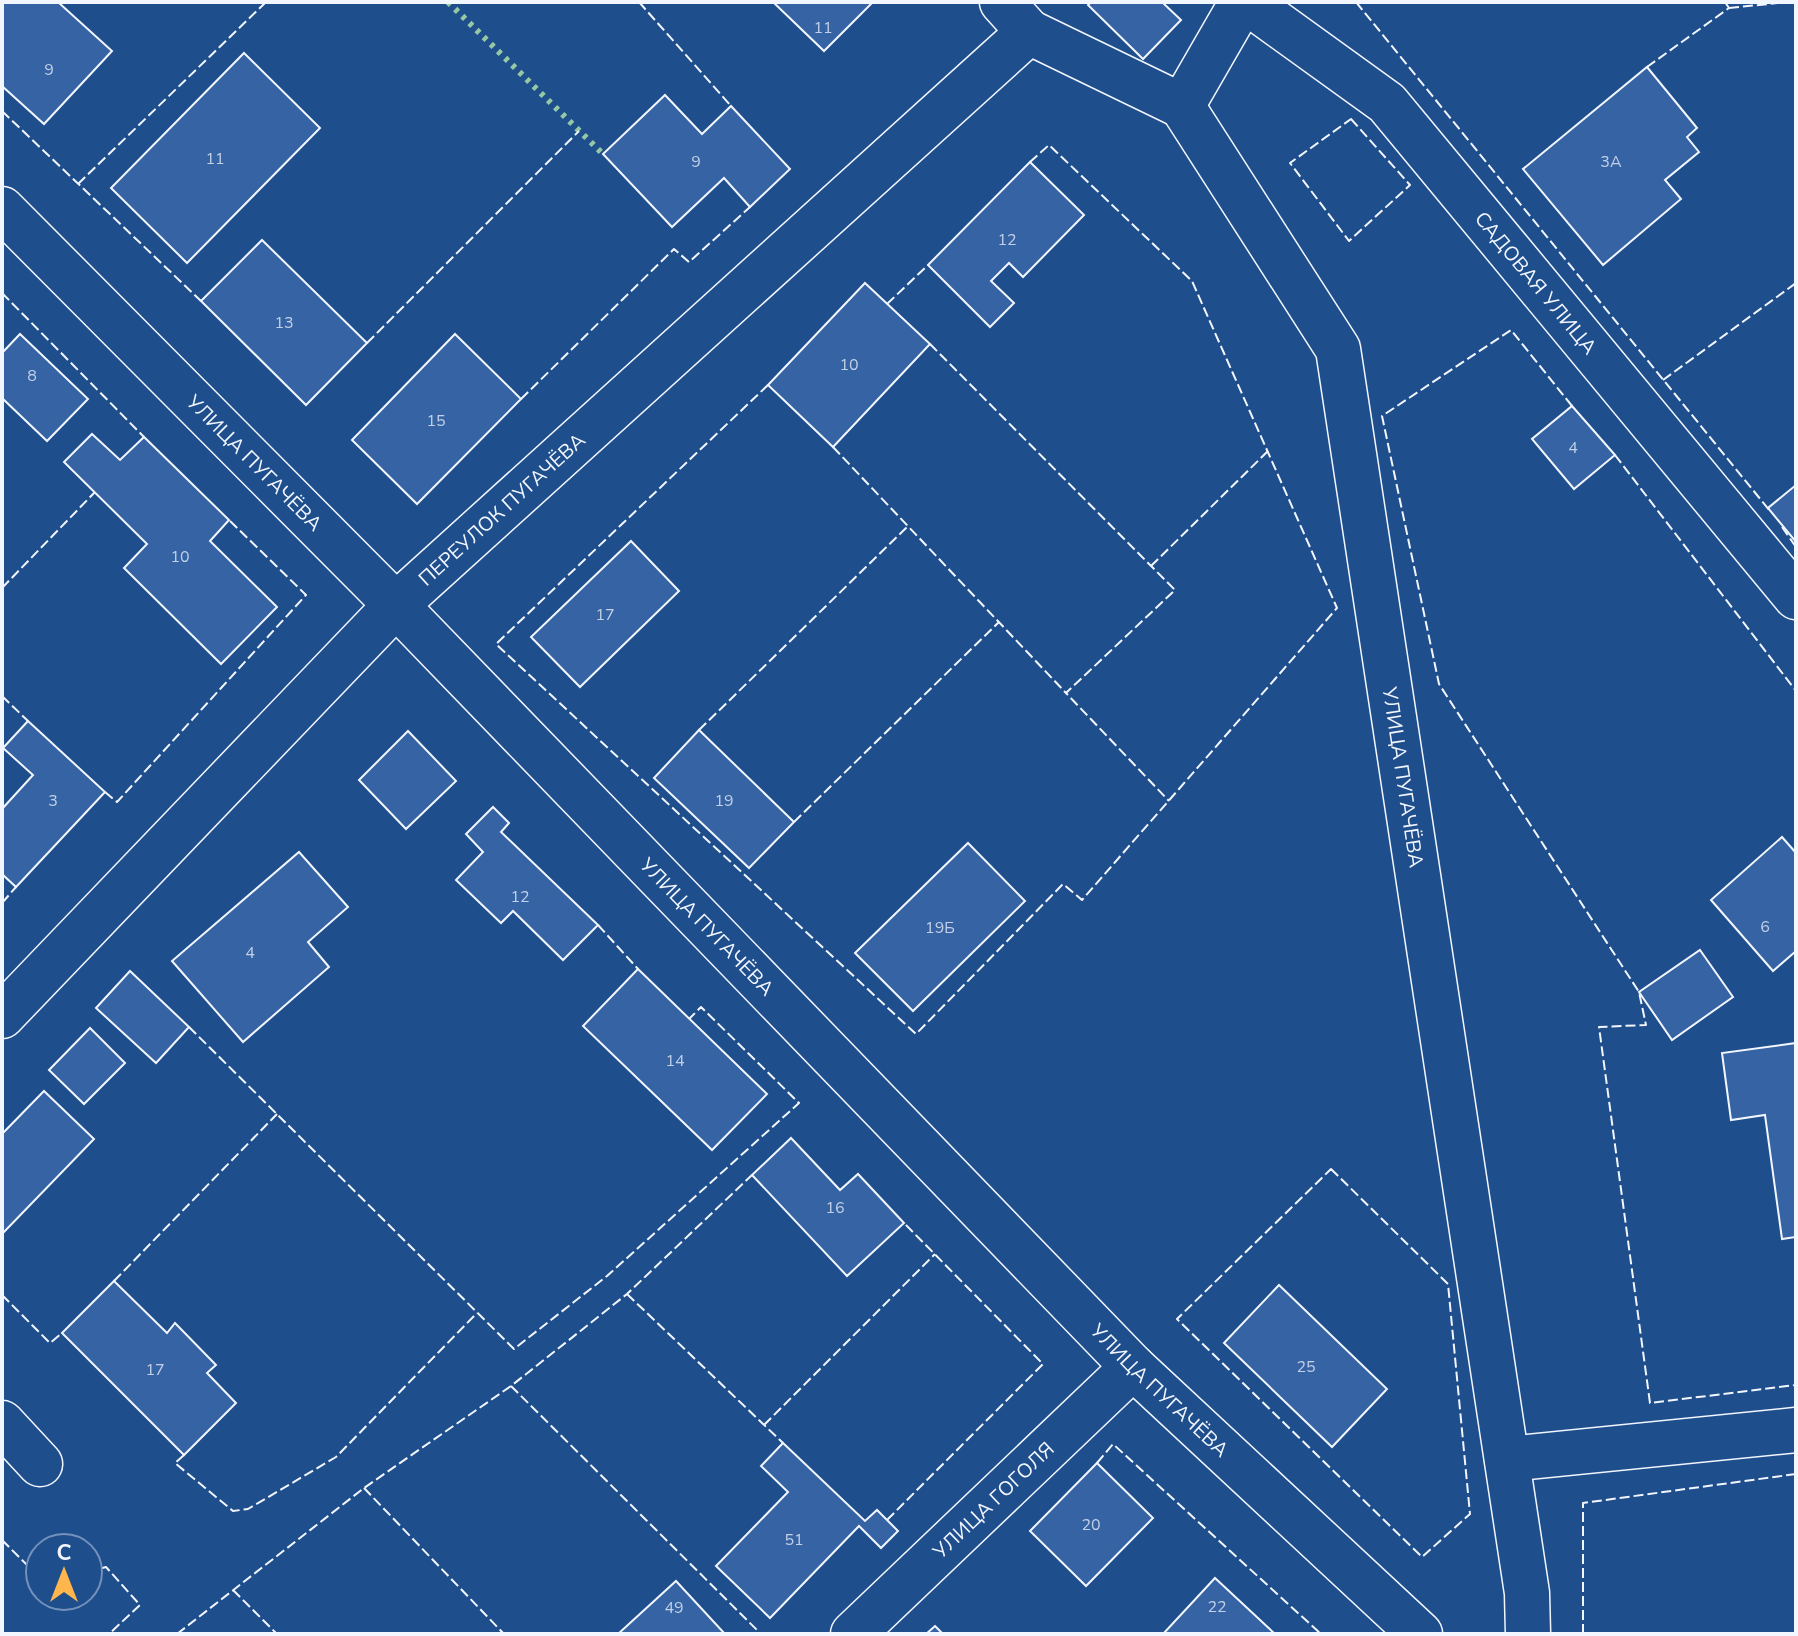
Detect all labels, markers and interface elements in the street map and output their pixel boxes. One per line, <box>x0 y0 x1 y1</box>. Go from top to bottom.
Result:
house number: 11 <box>813 17 833 39</box>
house number: 9 <box>44 59 54 81</box>
house number: 11 <box>205 148 225 170</box>
house number: 9 <box>691 151 701 173</box>
house number: 3А <box>1600 151 1622 173</box>
street label: САДОВАЯ УЛИЦА <box>1468 206 1603 361</box>
house number: 12 <box>997 229 1017 251</box>
house number: 13 <box>274 312 294 334</box>
house number: 10 <box>839 354 859 376</box>
house number: 8 <box>27 365 37 387</box>
street label: УЛИЦА ПУГАЧЁВА <box>180 388 328 537</box>
house number: 15 <box>426 410 446 432</box>
street label: ПЕРЕУЛОК ПУГАЧЁВА <box>413 427 592 592</box>
house number: 4 <box>1568 437 1578 459</box>
house number: 10 <box>170 546 190 568</box>
house number: 17 <box>595 604 615 626</box>
street label: УЛИЦА ПУГАЧЁВА <box>1375 684 1430 870</box>
house number: 3 <box>48 790 58 812</box>
house number: 19 <box>714 790 734 812</box>
street label: УЛИЦА ПУГАЧЁВА <box>633 851 780 1002</box>
house number: 12 <box>510 886 530 908</box>
house number: 6 <box>1760 916 1770 938</box>
house number: 19Б <box>925 917 955 939</box>
house number: 4 <box>245 942 255 964</box>
house number: 14 <box>665 1050 685 1072</box>
house number: 16 <box>825 1197 845 1219</box>
street label: УЛИЦА ПУГАЧЁВА <box>1083 1317 1235 1464</box>
house number: 25 <box>1296 1356 1316 1378</box>
house number: 17 <box>145 1359 165 1381</box>
street label: УЛИЦА ГОГОЛЯ <box>926 1436 1060 1566</box>
house number: 20 <box>1081 1514 1101 1536</box>
house number: 51 <box>784 1529 804 1551</box>
north arrow <box>24 1532 104 1612</box>
text: С <box>57 1538 72 1568</box>
house number: 22 <box>1207 1596 1227 1618</box>
house number: 49 <box>664 1597 684 1619</box>

